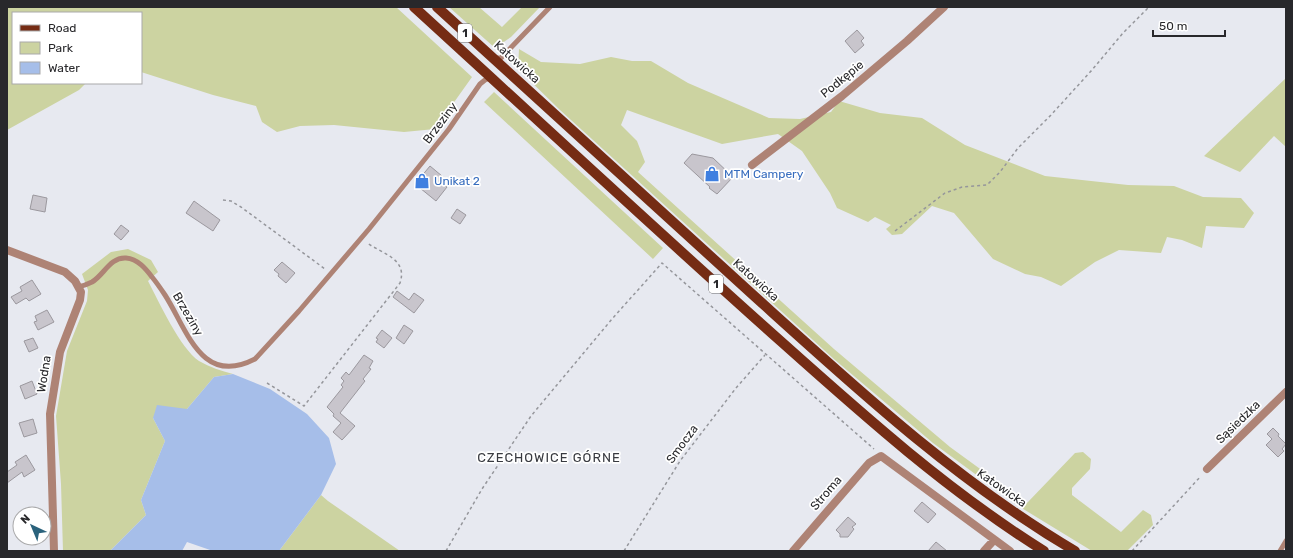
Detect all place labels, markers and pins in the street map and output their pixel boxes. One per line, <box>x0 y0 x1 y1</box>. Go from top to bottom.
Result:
shop icon: MTM Campery <box>703 165 721 183</box>
place label: MTM Campery <box>724 167 804 181</box>
shop icon: Unikat 2 <box>413 172 431 190</box>
place label: Unikat 2 <box>434 174 480 188</box>

